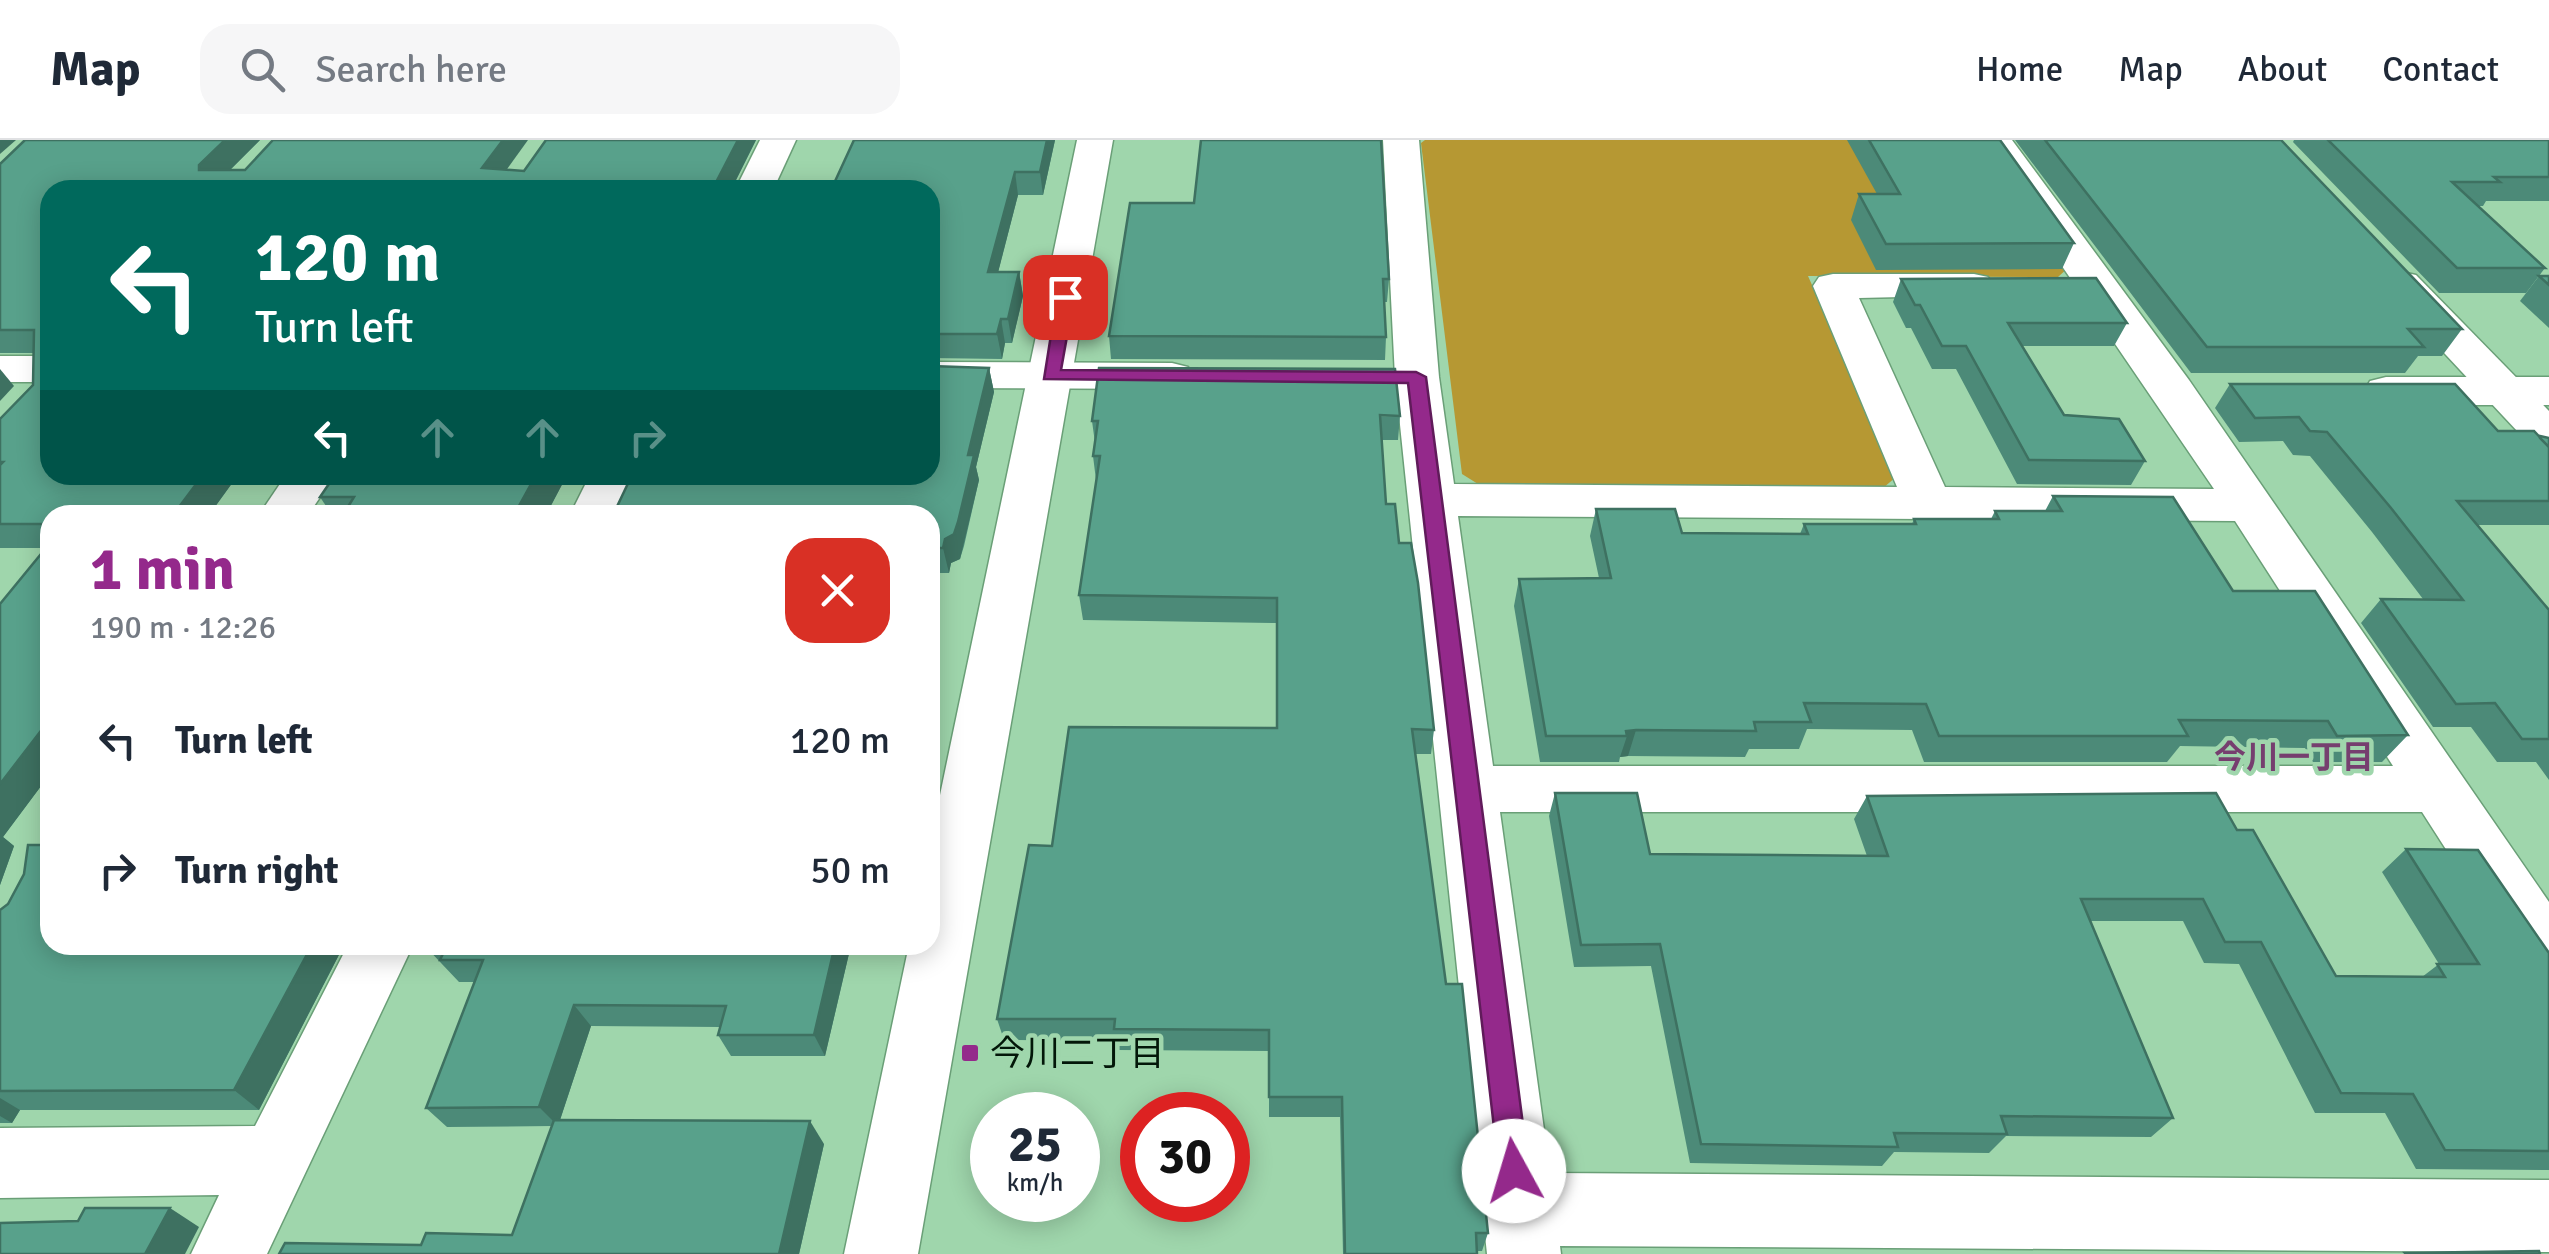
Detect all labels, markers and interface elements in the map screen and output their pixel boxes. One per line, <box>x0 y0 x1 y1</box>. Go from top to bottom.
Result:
search box <box>200 24 900 114</box>
text: Map <box>50 40 140 99</box>
icon: search <box>235 42 290 97</box>
text: Search here <box>315 46 507 93</box>
text: Home <box>1976 48 2063 91</box>
text: Map <box>2118 48 2183 91</box>
text: About <box>2238 48 2327 91</box>
text: Contact <box>2382 48 2499 91</box>
text: 120 m <box>255 214 440 300</box>
icon: left <box>90 220 220 350</box>
pin <box>1023 255 1108 340</box>
icon: arrive <box>1038 270 1093 325</box>
text: Turn left <box>255 300 414 355</box>
icon: left <box>305 410 360 465</box>
icon: ahead <box>410 410 465 465</box>
icon: ahead <box>515 410 570 465</box>
icon: right <box>620 410 675 465</box>
text: 1 min <box>90 533 235 607</box>
button: close <box>785 538 890 643</box>
text: 190 m · 12:26 <box>90 608 276 647</box>
icon: left <box>90 713 145 768</box>
text: Turn left <box>175 717 313 764</box>
text: 120 m <box>790 717 890 764</box>
district label: 今川一丁目 <box>2214 738 2374 777</box>
icon: right <box>90 843 145 898</box>
text: Turn right <box>175 847 339 894</box>
text: 50 m <box>810 847 890 894</box>
place label: 今川二丁目 <box>990 1032 1165 1075</box>
marker: 今川二丁目 <box>959 1042 981 1064</box>
speed limit sign: 30 <box>1120 1092 1250 1222</box>
text: 25 <box>1008 1114 1062 1176</box>
position arrow <box>1462 1119 1566 1223</box>
text: km/h <box>1007 1167 1063 1198</box>

